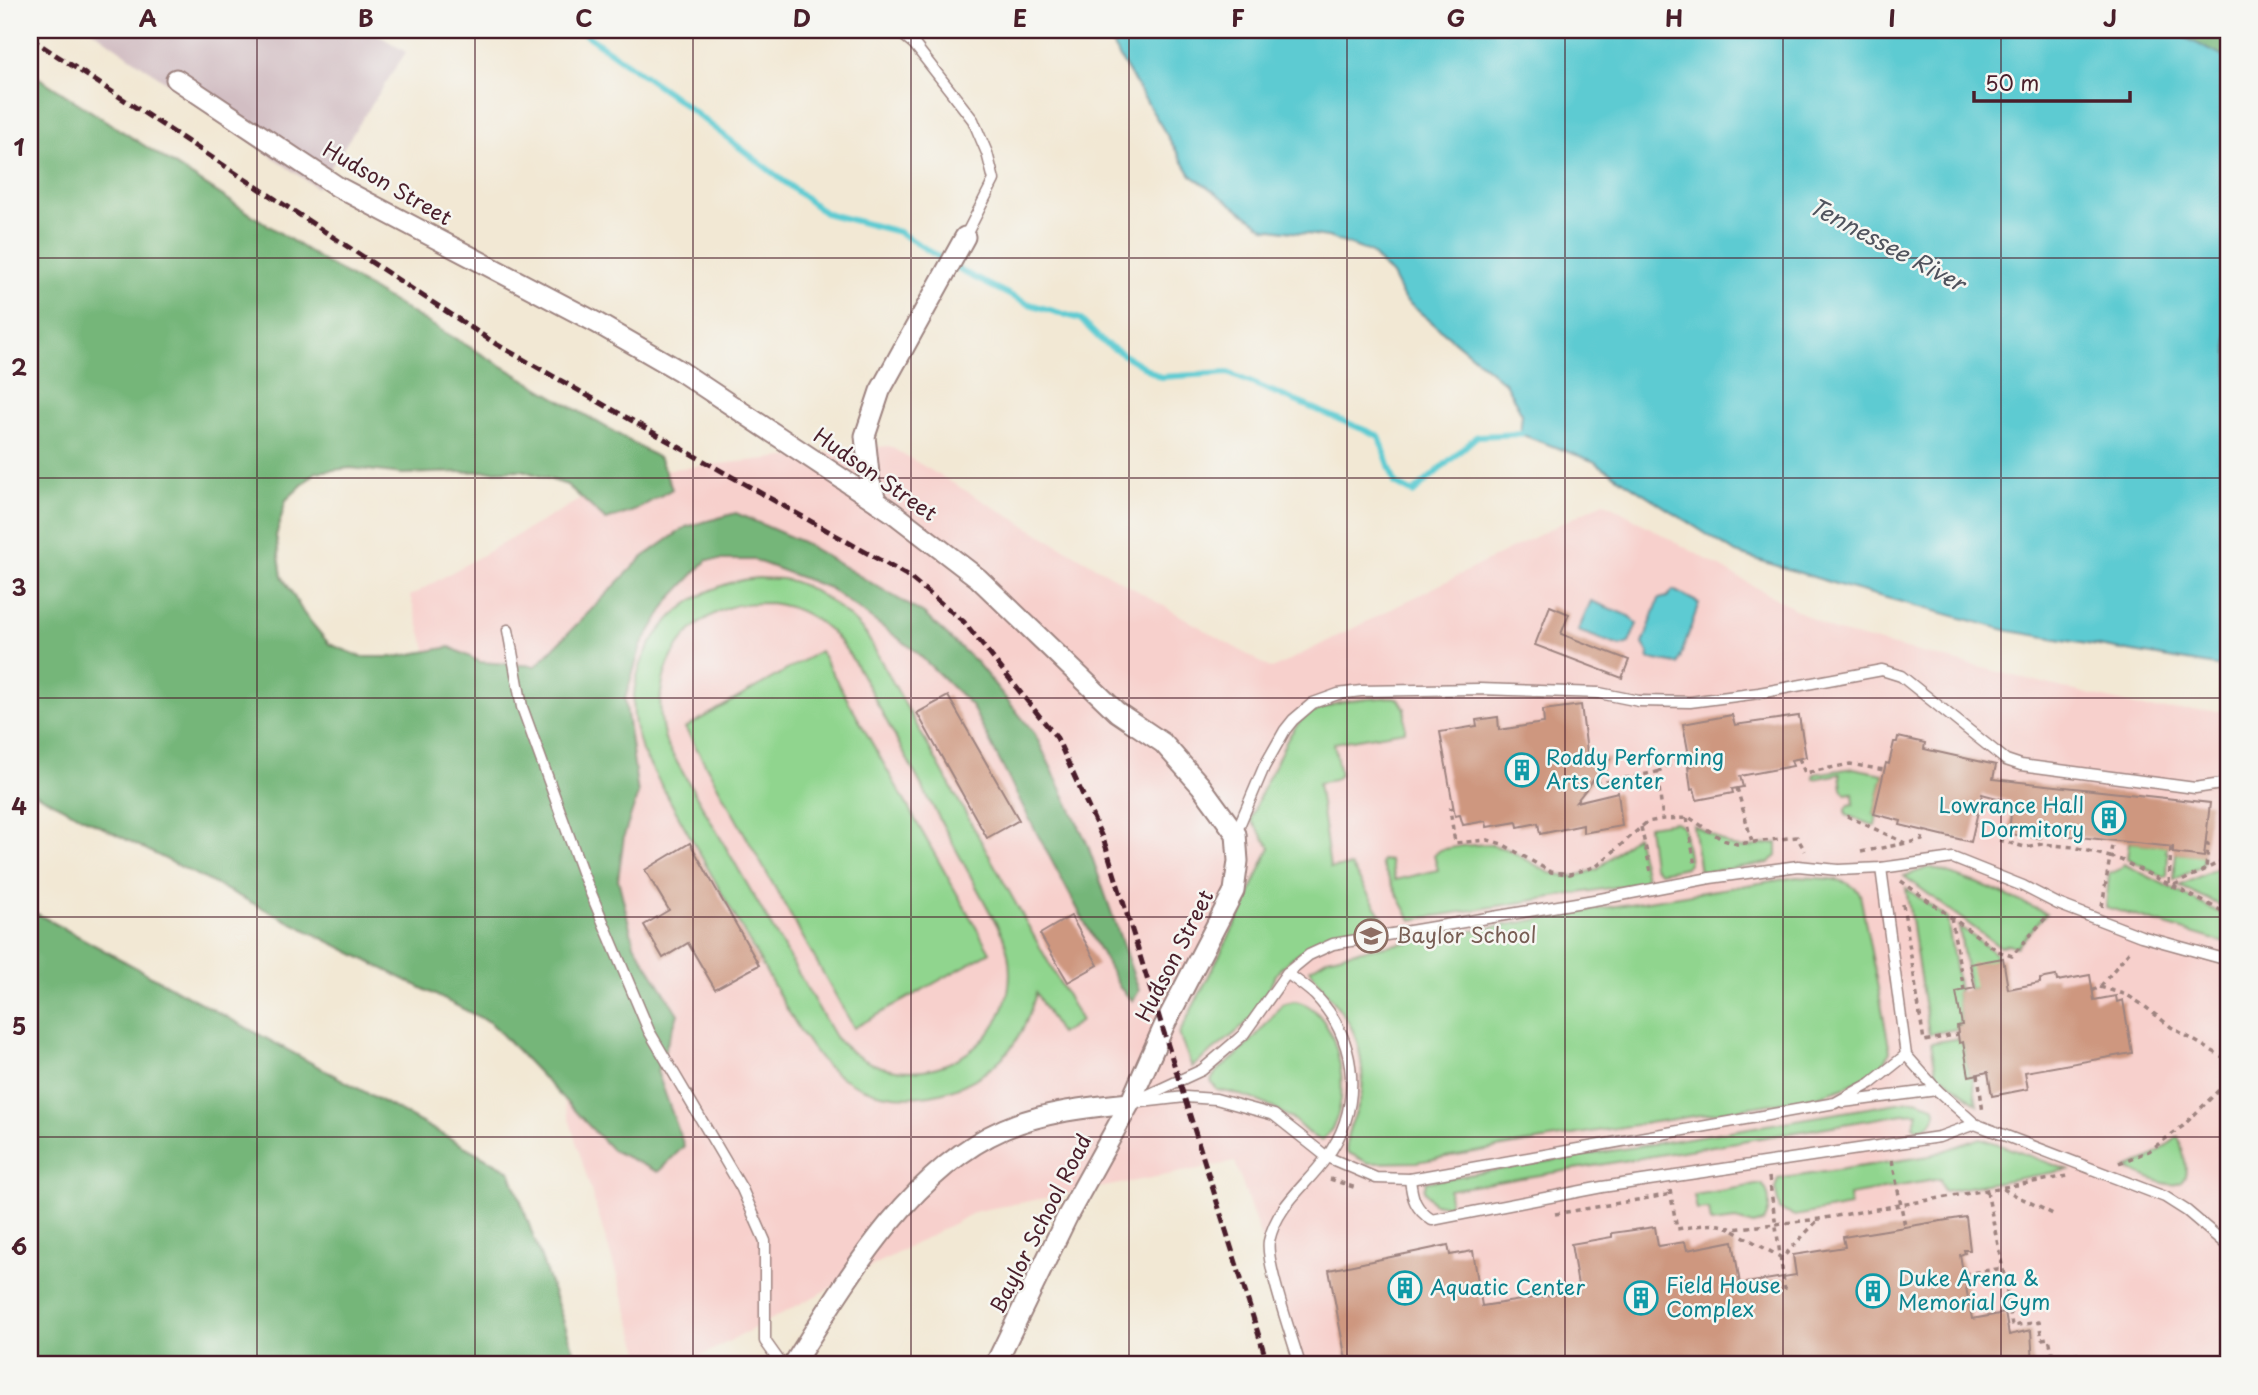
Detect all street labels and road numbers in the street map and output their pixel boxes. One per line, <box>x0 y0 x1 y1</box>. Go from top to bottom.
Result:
street label: Hudson Street <box>317 132 459 232</box>
street label: Hudson Street <box>808 419 944 528</box>
street label: Hudson Street <box>1126 883 1220 1027</box>
street label: Baylor School Road <box>980 1128 1098 1318</box>

